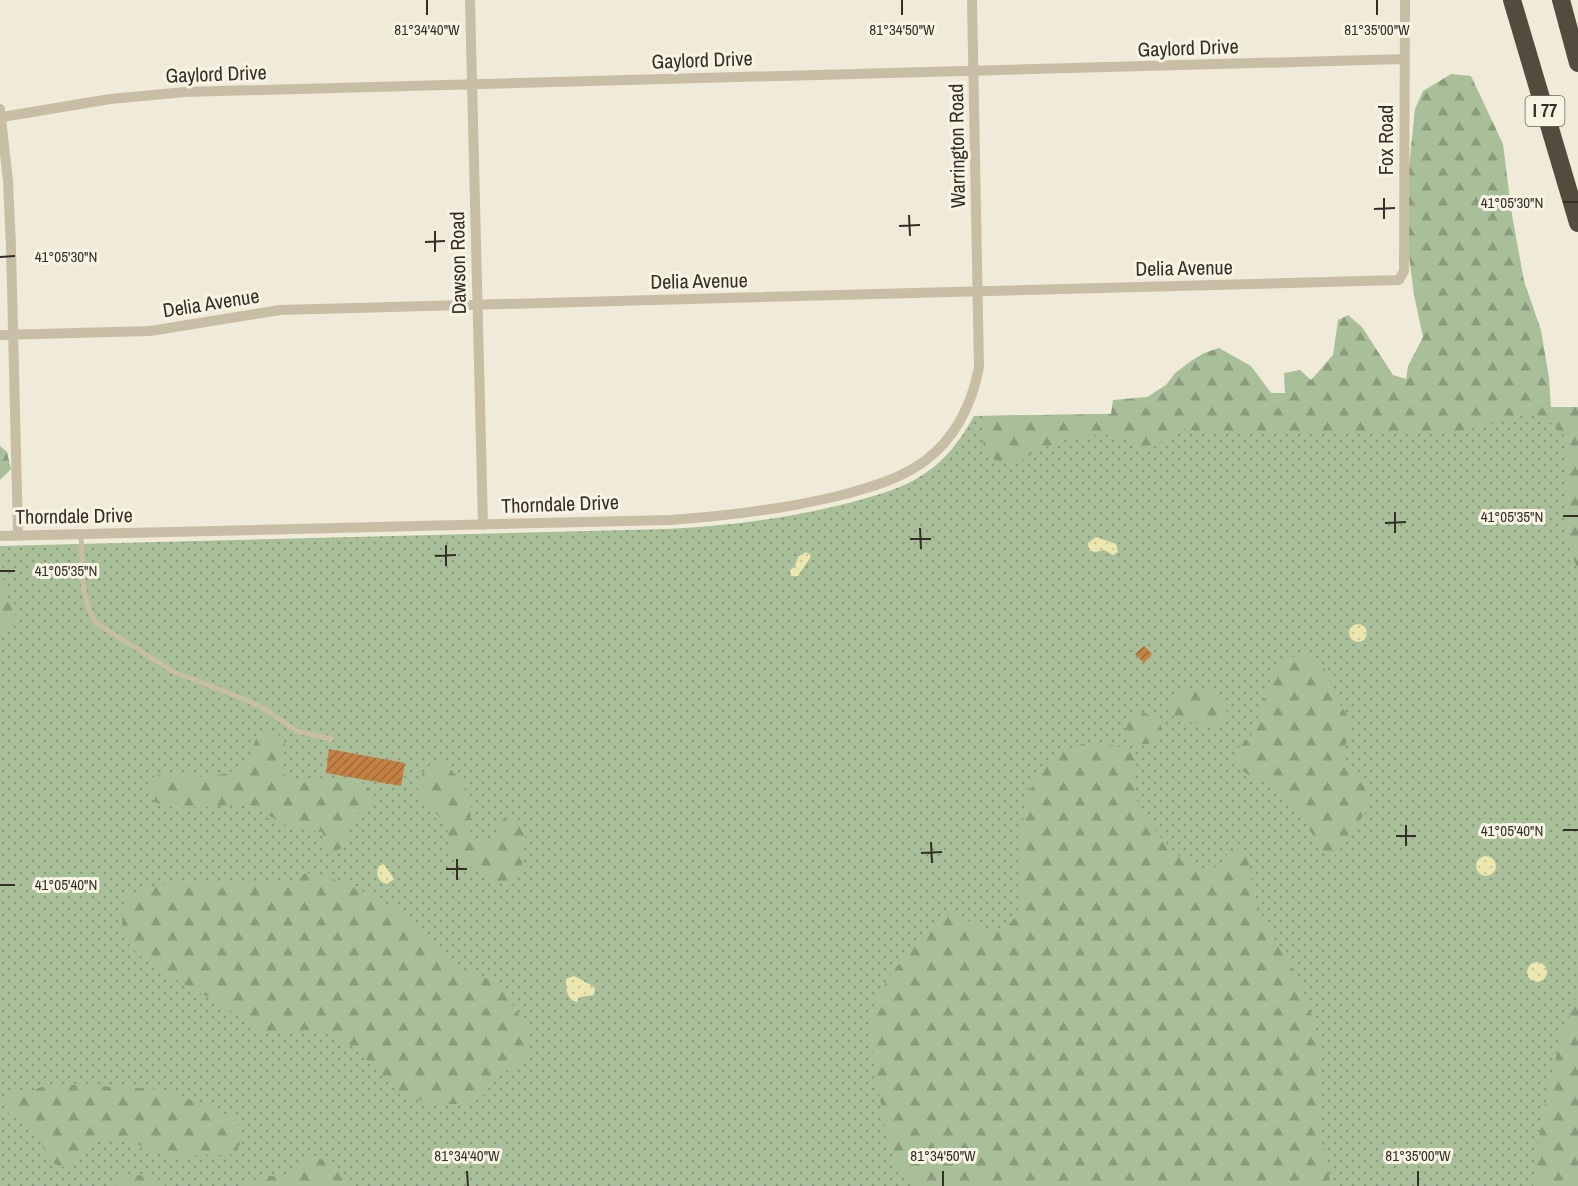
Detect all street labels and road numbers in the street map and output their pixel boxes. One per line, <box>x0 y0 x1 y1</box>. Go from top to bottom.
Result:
street label: Gaylord Drive <box>1137 32 1239 63</box>
street label: Gaylord Drive <box>651 44 753 75</box>
street label: Gaylord Drive <box>165 58 267 89</box>
street label: Warrington Road <box>942 84 971 208</box>
road number: I 77 <box>1526 96 1564 126</box>
street label: Fox Road <box>1372 105 1399 175</box>
street label: Dawson Road <box>443 211 472 315</box>
street label: Delia Avenue <box>1135 253 1233 282</box>
street label: Delia Avenue <box>650 266 748 295</box>
street label: Delia Avenue <box>161 282 261 323</box>
street label: Thorndale Drive <box>501 488 619 519</box>
street label: Thorndale Drive <box>15 501 133 530</box>

